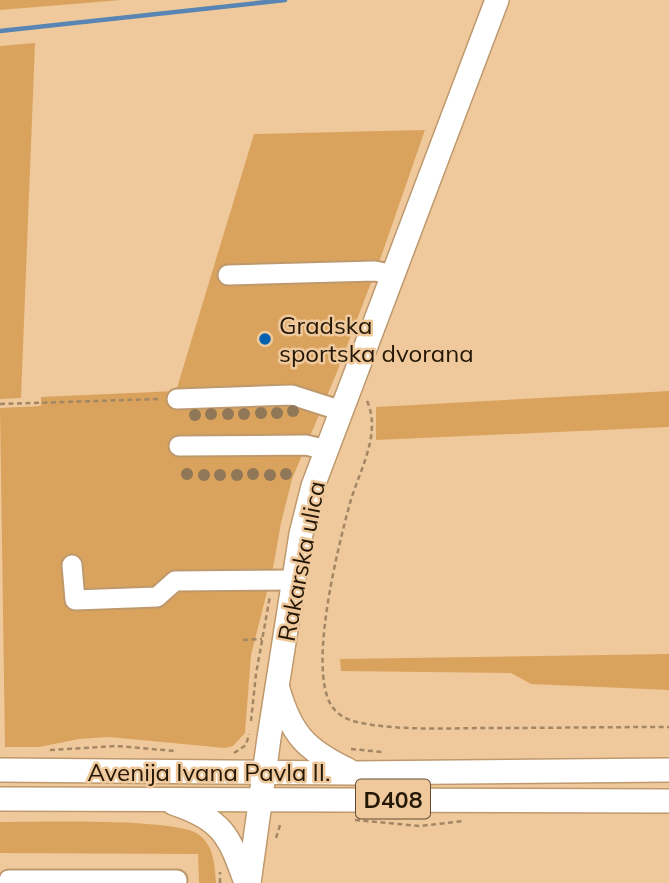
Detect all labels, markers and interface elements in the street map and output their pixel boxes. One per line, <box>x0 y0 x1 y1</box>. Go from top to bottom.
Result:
place label: Gradska sportska dvorana <box>279 310 474 368</box>
marker: Gradska sportska dvorana <box>257 331 273 347</box>
street label: Rakarska ulica <box>271 478 331 644</box>
street label: Avenija Ivana Pavla II. <box>88 757 330 787</box>
road number: D408 <box>356 779 430 818</box>

